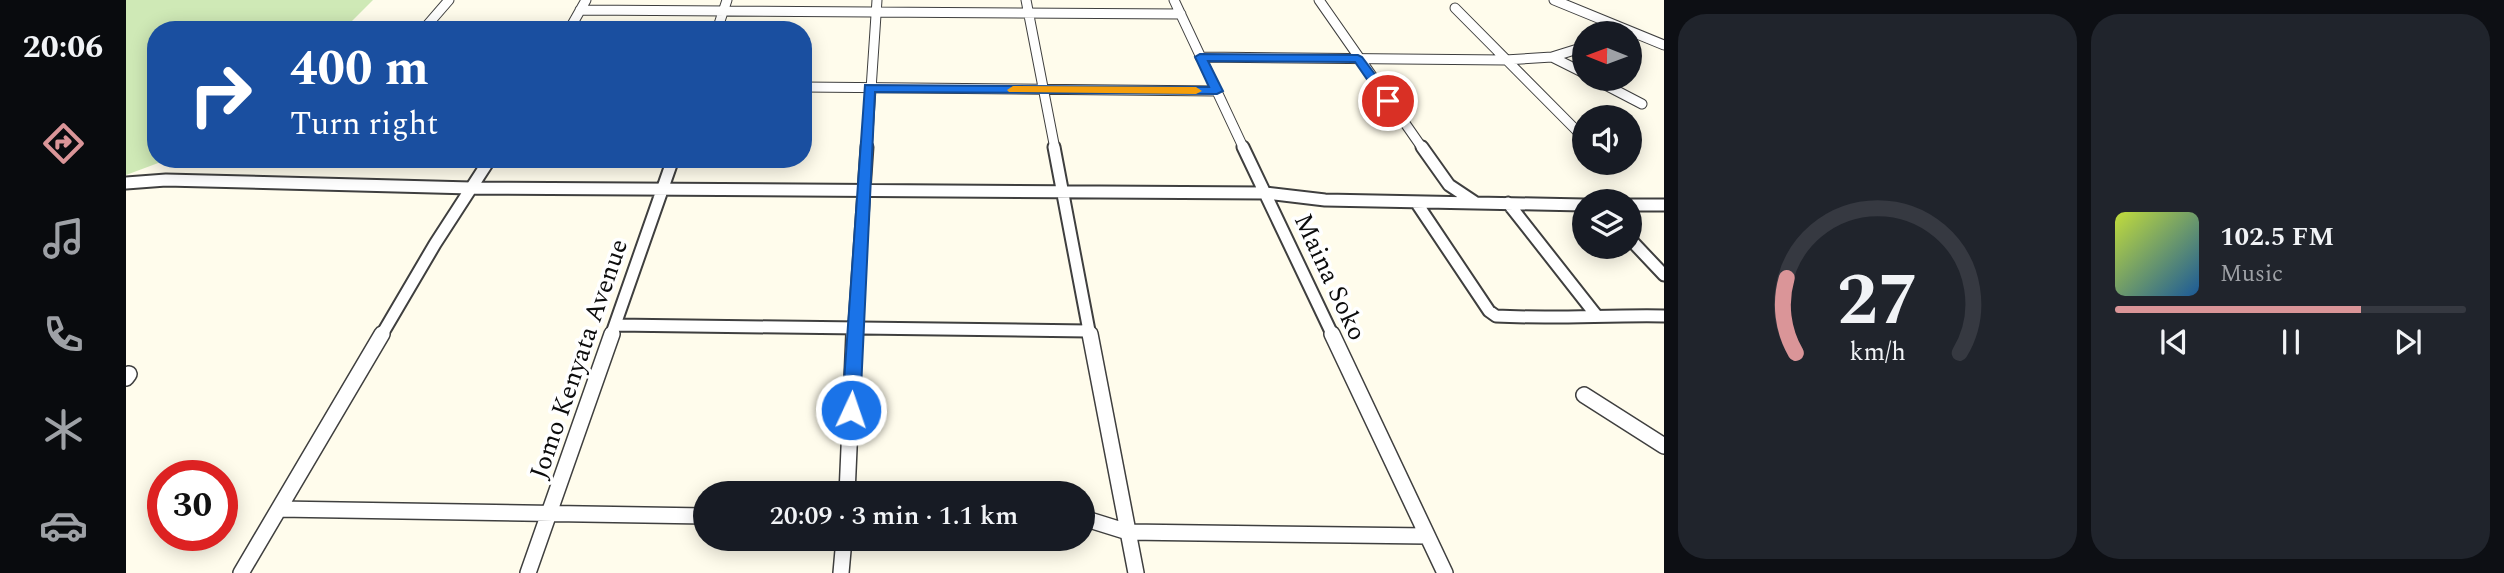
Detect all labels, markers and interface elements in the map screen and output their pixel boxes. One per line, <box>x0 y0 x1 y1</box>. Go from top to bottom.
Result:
north arrow <box>1572 21 1642 91</box>
map controls <box>1572 21 1642 259</box>
text: 20:06 <box>23 23 103 72</box>
text: 400 m <box>290 32 429 107</box>
icon: right <box>175 49 266 140</box>
pin <box>1358 71 1418 131</box>
icon: arrive <box>1369 82 1407 120</box>
text: Turn right <box>290 100 438 149</box>
button: sound <box>1572 105 1642 175</box>
icon: directions <box>39 119 88 168</box>
button: layers <box>1572 189 1642 259</box>
street label: Maina Soko <box>1283 207 1377 347</box>
icon: music <box>39 214 88 263</box>
text: 102.5 FM <box>2220 217 2334 257</box>
street label: Jomo Kenyata Avenue <box>519 234 639 484</box>
text: 27 <box>1837 246 1918 357</box>
text: Music <box>2220 257 2283 292</box>
icon: phone <box>39 310 88 359</box>
icon: previous <box>2155 323 2193 361</box>
icon: pause <box>2272 323 2310 361</box>
icon: next <box>2389 323 2427 361</box>
text: km/h <box>1849 333 1906 371</box>
position arrow <box>814 373 888 447</box>
icon: climate <box>39 405 88 454</box>
speed limit sign: 30 <box>147 460 238 551</box>
text: 20:09 · 3 min · 1.1 km <box>770 496 1018 536</box>
icon: car <box>39 501 88 550</box>

